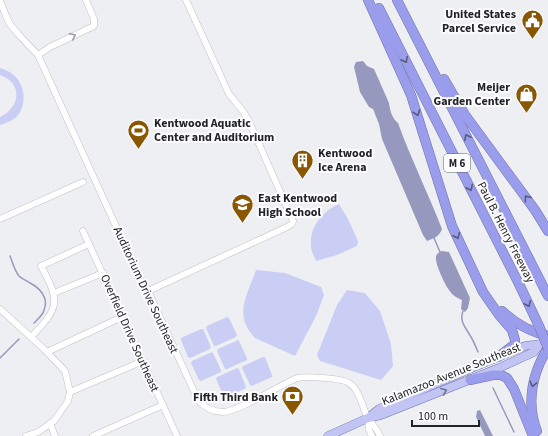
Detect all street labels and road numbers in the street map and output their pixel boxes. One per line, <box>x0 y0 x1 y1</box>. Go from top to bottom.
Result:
road number: M 6 <box>444 154 470 172</box>
street label: Paul B. Henry Freeway <box>473 179 539 286</box>
street label: Auditorium Drive Southeast <box>109 224 182 356</box>
street label: Overfield Drive Southeast <box>96 272 163 395</box>
street label: Kalamazoo Avenue Southeast <box>379 339 523 410</box>

